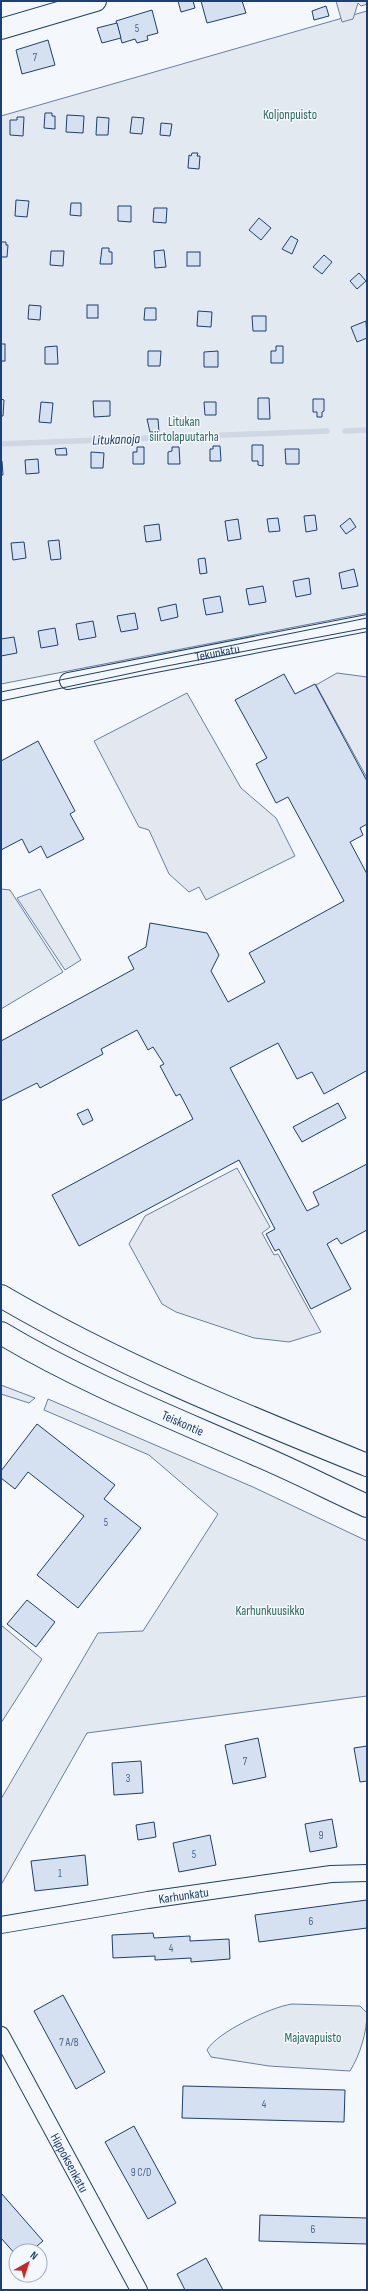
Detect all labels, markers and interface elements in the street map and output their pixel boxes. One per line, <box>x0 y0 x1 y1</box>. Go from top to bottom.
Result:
house number: 5 <box>135 22 139 35</box>
house number: 7 <box>33 51 38 64</box>
park label: Koljonpuisto <box>263 107 317 123</box>
park label: Litukan siirtolapuutarha <box>149 414 219 445</box>
water label: Litukanoja <box>92 430 141 449</box>
street label: Tekunkatu <box>194 641 241 665</box>
street label: Teiskontie <box>159 1407 206 1440</box>
house number: 5 <box>104 1516 108 1529</box>
park label: Karhunkuusikko <box>235 1603 305 1619</box>
house number: 7 <box>243 1755 248 1768</box>
house number: 3 <box>126 1772 131 1785</box>
house number: 9 <box>319 1829 324 1842</box>
house number: 5 <box>192 1848 196 1861</box>
house number: 1 <box>58 1867 62 1880</box>
street label: Karhunkatu <box>158 1884 210 1907</box>
house number: 6 <box>309 1915 314 1928</box>
house number: 4 <box>169 1942 174 1955</box>
park label: Majavapuisto <box>285 2030 341 2046</box>
house number: 7 A/B <box>59 2036 79 2049</box>
house number: 4 <box>262 2098 267 2111</box>
street label: Hippoksenkatu <box>47 2131 92 2195</box>
house number: 9 C/D <box>131 2166 151 2179</box>
house number: 6 <box>311 2223 316 2236</box>
north arrow <box>8 2243 48 2283</box>
text: N <box>28 2249 40 2263</box>

